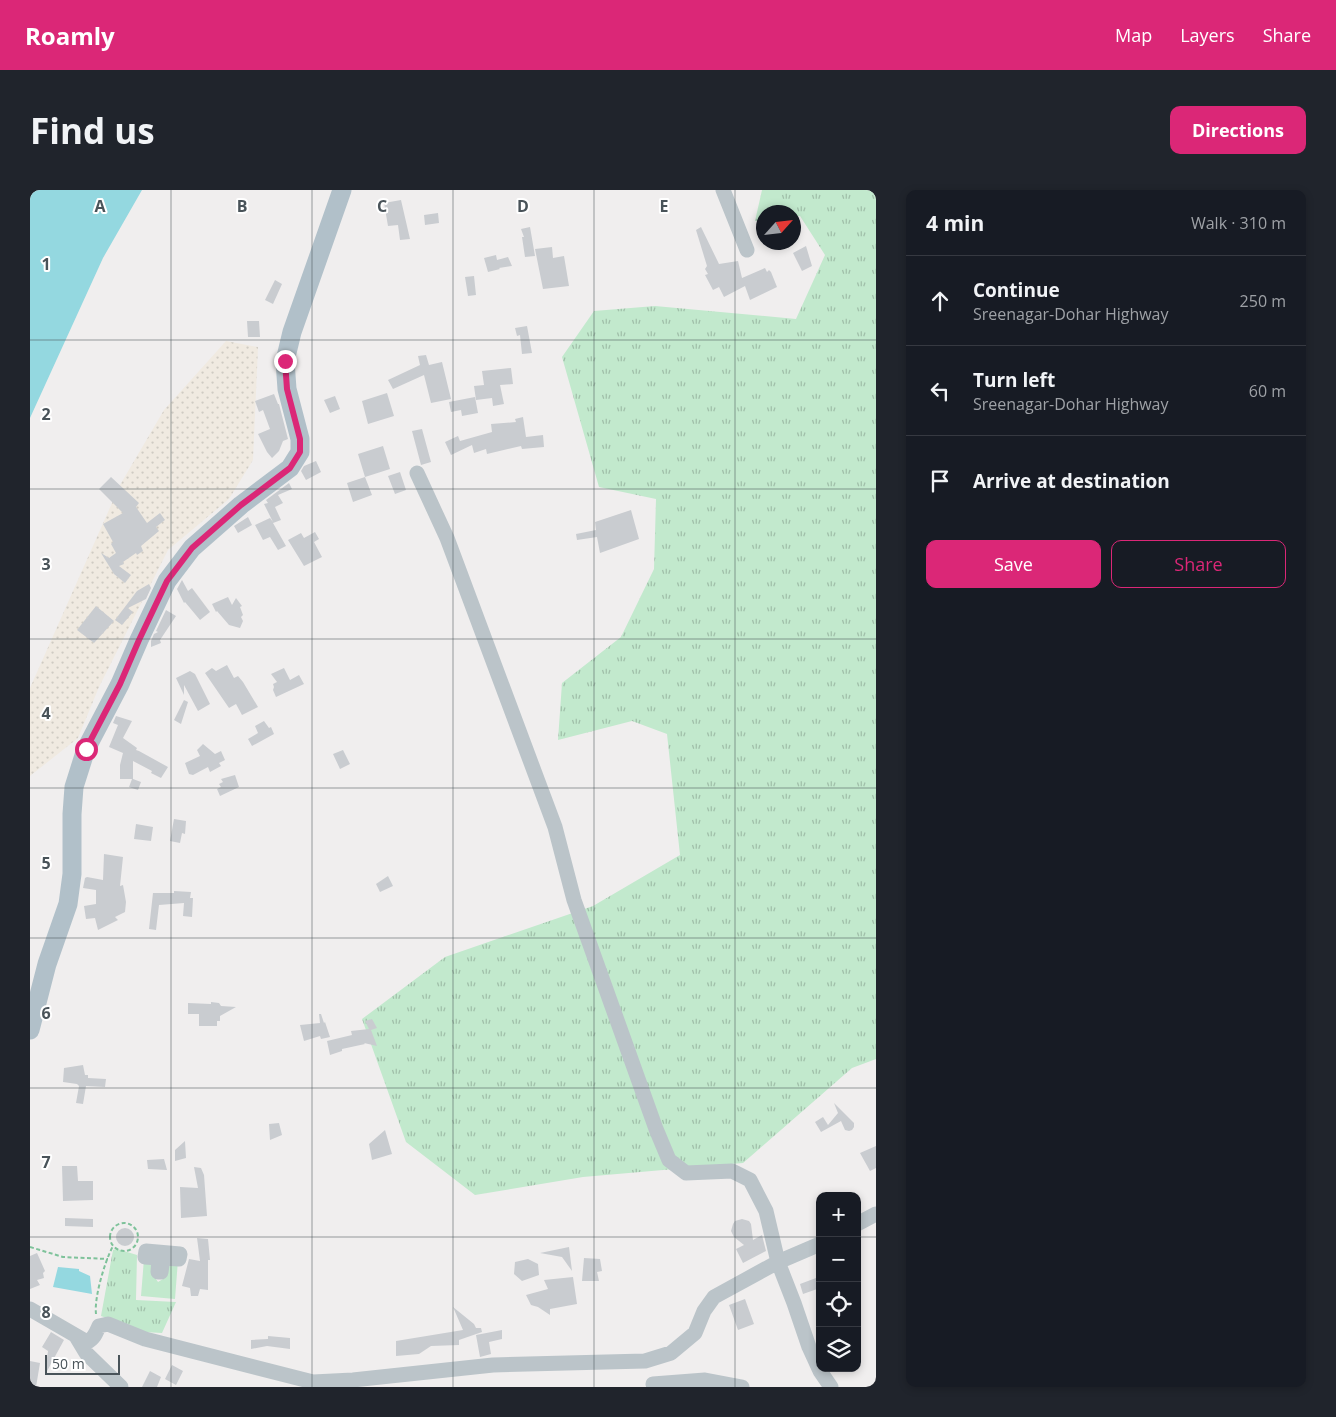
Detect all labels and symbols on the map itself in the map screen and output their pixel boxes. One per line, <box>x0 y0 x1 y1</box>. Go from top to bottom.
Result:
text: A <box>94 195 106 217</box>
text: B <box>237 195 247 217</box>
text: C <box>377 195 387 217</box>
text: D <box>517 195 529 217</box>
text: E <box>660 195 669 217</box>
north arrow <box>756 205 801 250</box>
text: 1 <box>41 253 51 275</box>
route end <box>274 350 297 373</box>
text: 2 <box>41 403 51 425</box>
text: 3 <box>41 553 51 575</box>
text: 4 <box>41 702 51 724</box>
route start <box>75 738 98 761</box>
text: 5 <box>41 852 51 874</box>
text: 6 <box>41 1002 51 1024</box>
text: 7 <box>41 1151 51 1173</box>
text: 8 <box>41 1301 51 1323</box>
scale bar <box>45 1352 120 1375</box>

